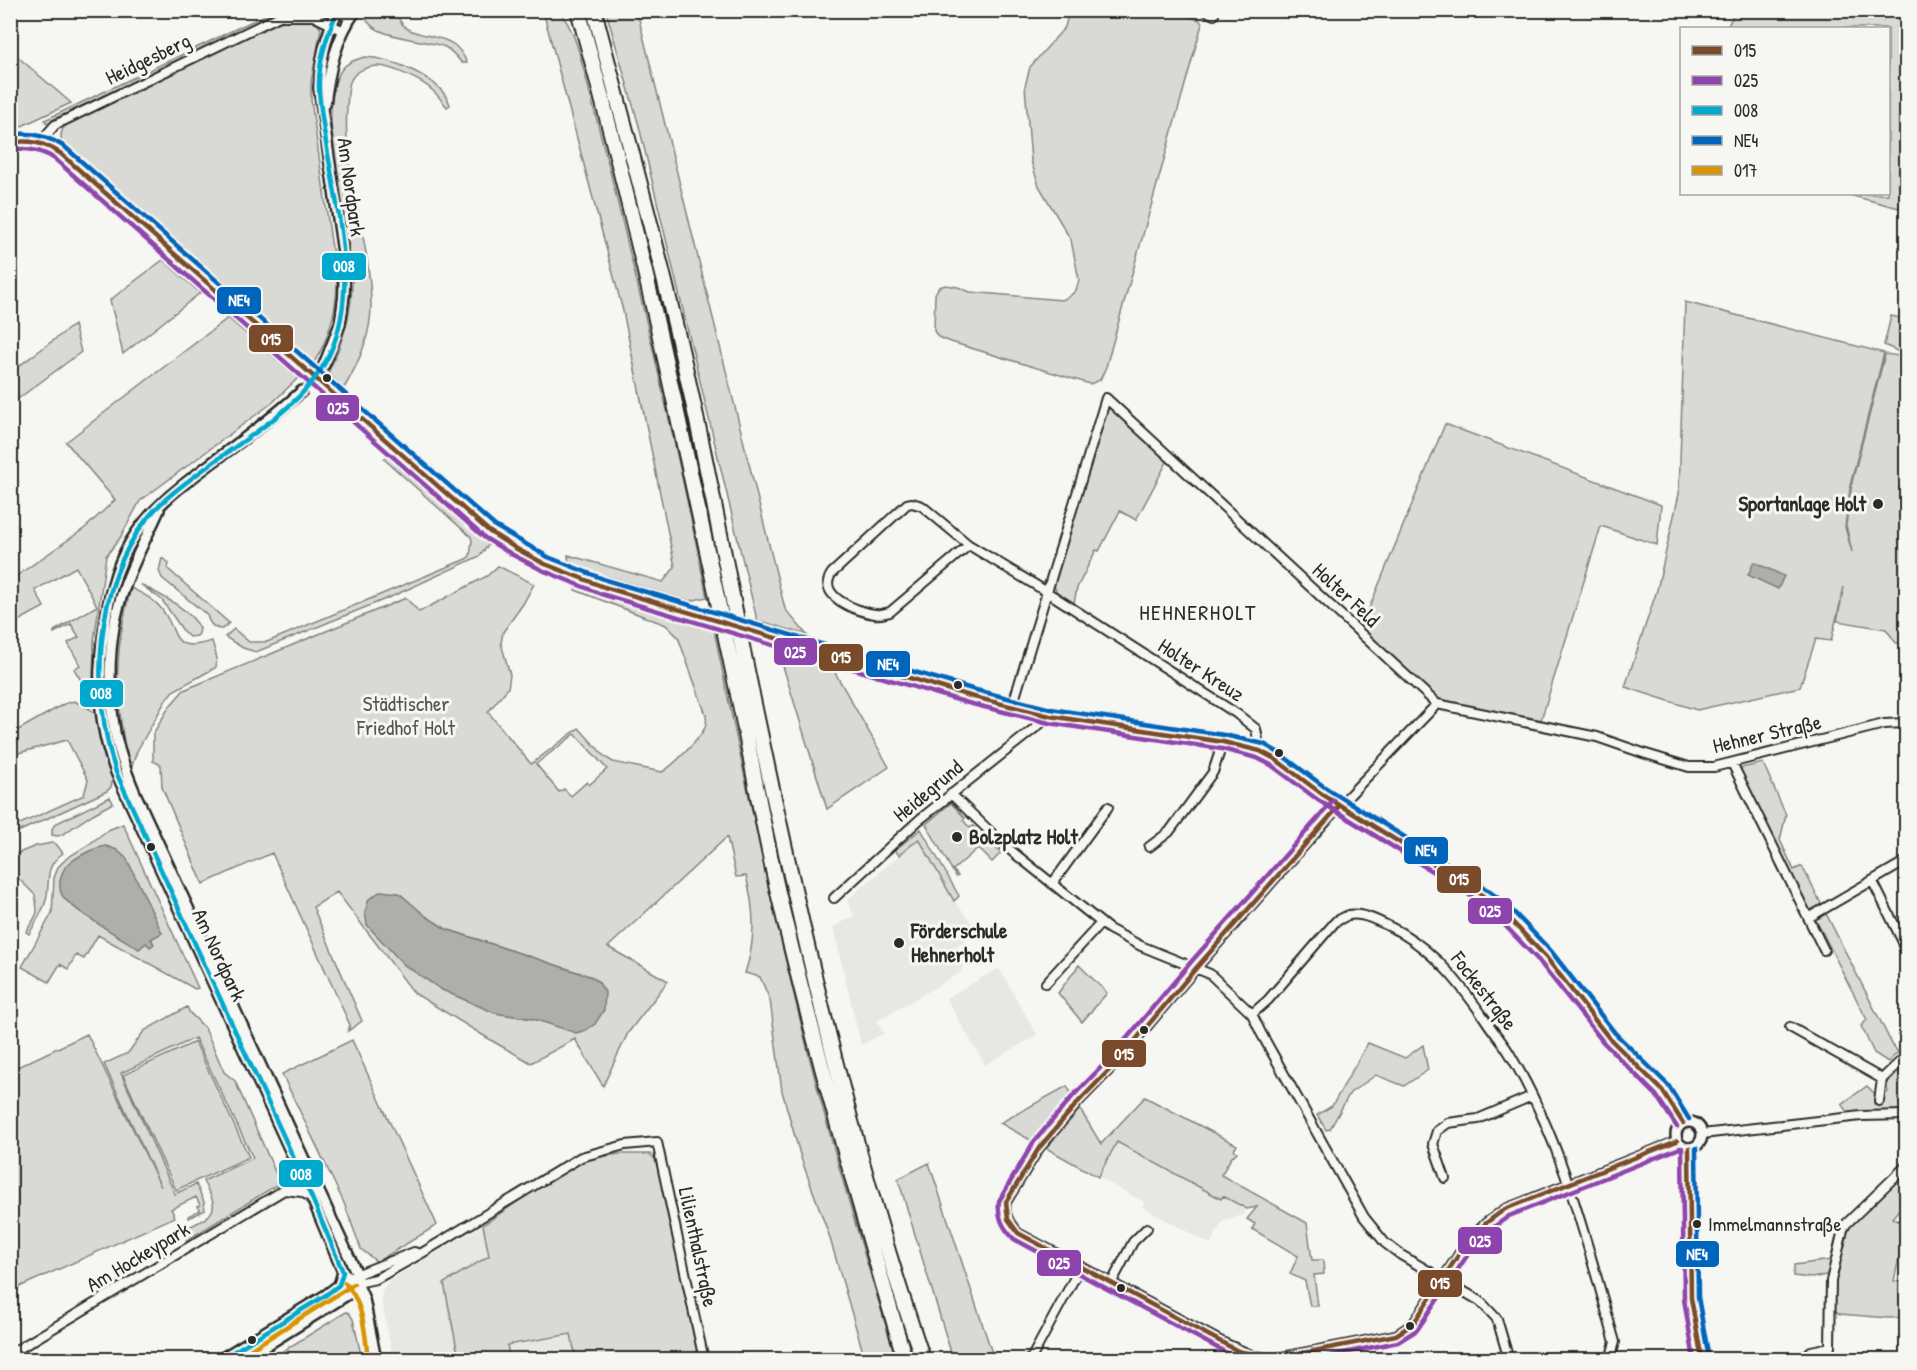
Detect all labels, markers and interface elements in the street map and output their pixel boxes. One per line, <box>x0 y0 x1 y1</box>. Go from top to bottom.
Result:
street label: Heidgesberg <box>100 26 195 92</box>
legend <box>1680 27 1890 195</box>
text: 015 <box>1734 38 1757 63</box>
text: 025 <box>1734 68 1758 93</box>
text: 008 <box>1734 98 1758 123</box>
text: NE4 <box>1734 128 1759 153</box>
street label: Am Nordpark <box>330 136 373 238</box>
text: 017 <box>1734 158 1758 183</box>
line badge: 008 <box>321 252 367 281</box>
text: 008 <box>333 255 355 277</box>
line badge: NE4 <box>216 286 262 315</box>
text: NE4 <box>228 289 250 311</box>
line badge: 015 <box>248 324 294 353</box>
text: 015 <box>261 328 281 350</box>
unlabelled marker <box>321 372 333 384</box>
line badge: 025 <box>315 394 360 422</box>
text: 025 <box>327 397 349 419</box>
place label: Sportanlage Holt <box>1738 489 1867 519</box>
marker: Sportanlage Holt <box>1871 497 1885 511</box>
street label: Holter Feld <box>1306 556 1386 633</box>
district label: HEHNERHOLT <box>1139 597 1257 627</box>
street label: Holter Kreuz <box>1153 631 1250 708</box>
line badge: 025 <box>773 637 818 666</box>
text: 025 <box>784 641 806 663</box>
line badge: 015 <box>818 643 864 672</box>
text: 015 <box>831 646 851 668</box>
line badge: NE4 <box>865 650 911 678</box>
text: NE4 <box>877 653 899 675</box>
line badge: 008 <box>79 679 124 708</box>
unlabelled marker <box>952 679 964 691</box>
text: 008 <box>90 682 112 704</box>
park label: Städtischer Friedhof Holt <box>356 689 456 742</box>
street label: Hehner Straße <box>1710 707 1824 760</box>
unlabelled marker <box>1273 747 1285 759</box>
street label: Heidegrund <box>887 753 969 828</box>
place label: Bolzplatz Holt <box>969 822 1078 852</box>
marker: Bolzplatz Holt <box>950 830 964 844</box>
line badge: NE4 <box>1403 836 1449 865</box>
text: NE4 <box>1415 839 1437 861</box>
unlabelled marker <box>145 841 157 853</box>
line badge: 015 <box>1436 865 1482 894</box>
text: 015 <box>1449 868 1469 890</box>
line badge: 025 <box>1467 897 1513 925</box>
text: 025 <box>1479 900 1501 922</box>
street label: Am Nordpark <box>185 904 254 1006</box>
place label: Förderschule Hehnerholt <box>910 916 1008 969</box>
marker: Förderschule Hehnerholt <box>892 936 906 950</box>
street label: Fockestraße <box>1444 944 1524 1036</box>
unlabelled marker <box>1138 1024 1150 1036</box>
line badge: 015 <box>1101 1039 1147 1068</box>
text: 015 <box>1114 1043 1134 1065</box>
line badge: 008 <box>278 1159 324 1188</box>
text: 008 <box>290 1163 312 1185</box>
street label: Lilienthalstraße <box>672 1184 725 1309</box>
place label: Immelmannstraße <box>1708 1210 1841 1237</box>
street label: Am Hockeypark <box>81 1214 195 1299</box>
marker: Immelmannstraße <box>1691 1218 1703 1230</box>
line badge: 025 <box>1457 1226 1503 1255</box>
text: 025 <box>1469 1230 1491 1252</box>
line badge: NE4 <box>1675 1240 1720 1268</box>
text: NE4 <box>1686 1243 1708 1265</box>
line badge: 025 <box>1036 1249 1082 1277</box>
text: 025 <box>1048 1252 1070 1274</box>
line badge: 015 <box>1417 1269 1463 1298</box>
text: 015 <box>1430 1272 1450 1294</box>
unlabelled marker <box>1115 1282 1127 1294</box>
unlabelled marker <box>1404 1320 1416 1332</box>
unlabelled marker <box>246 1334 258 1346</box>

